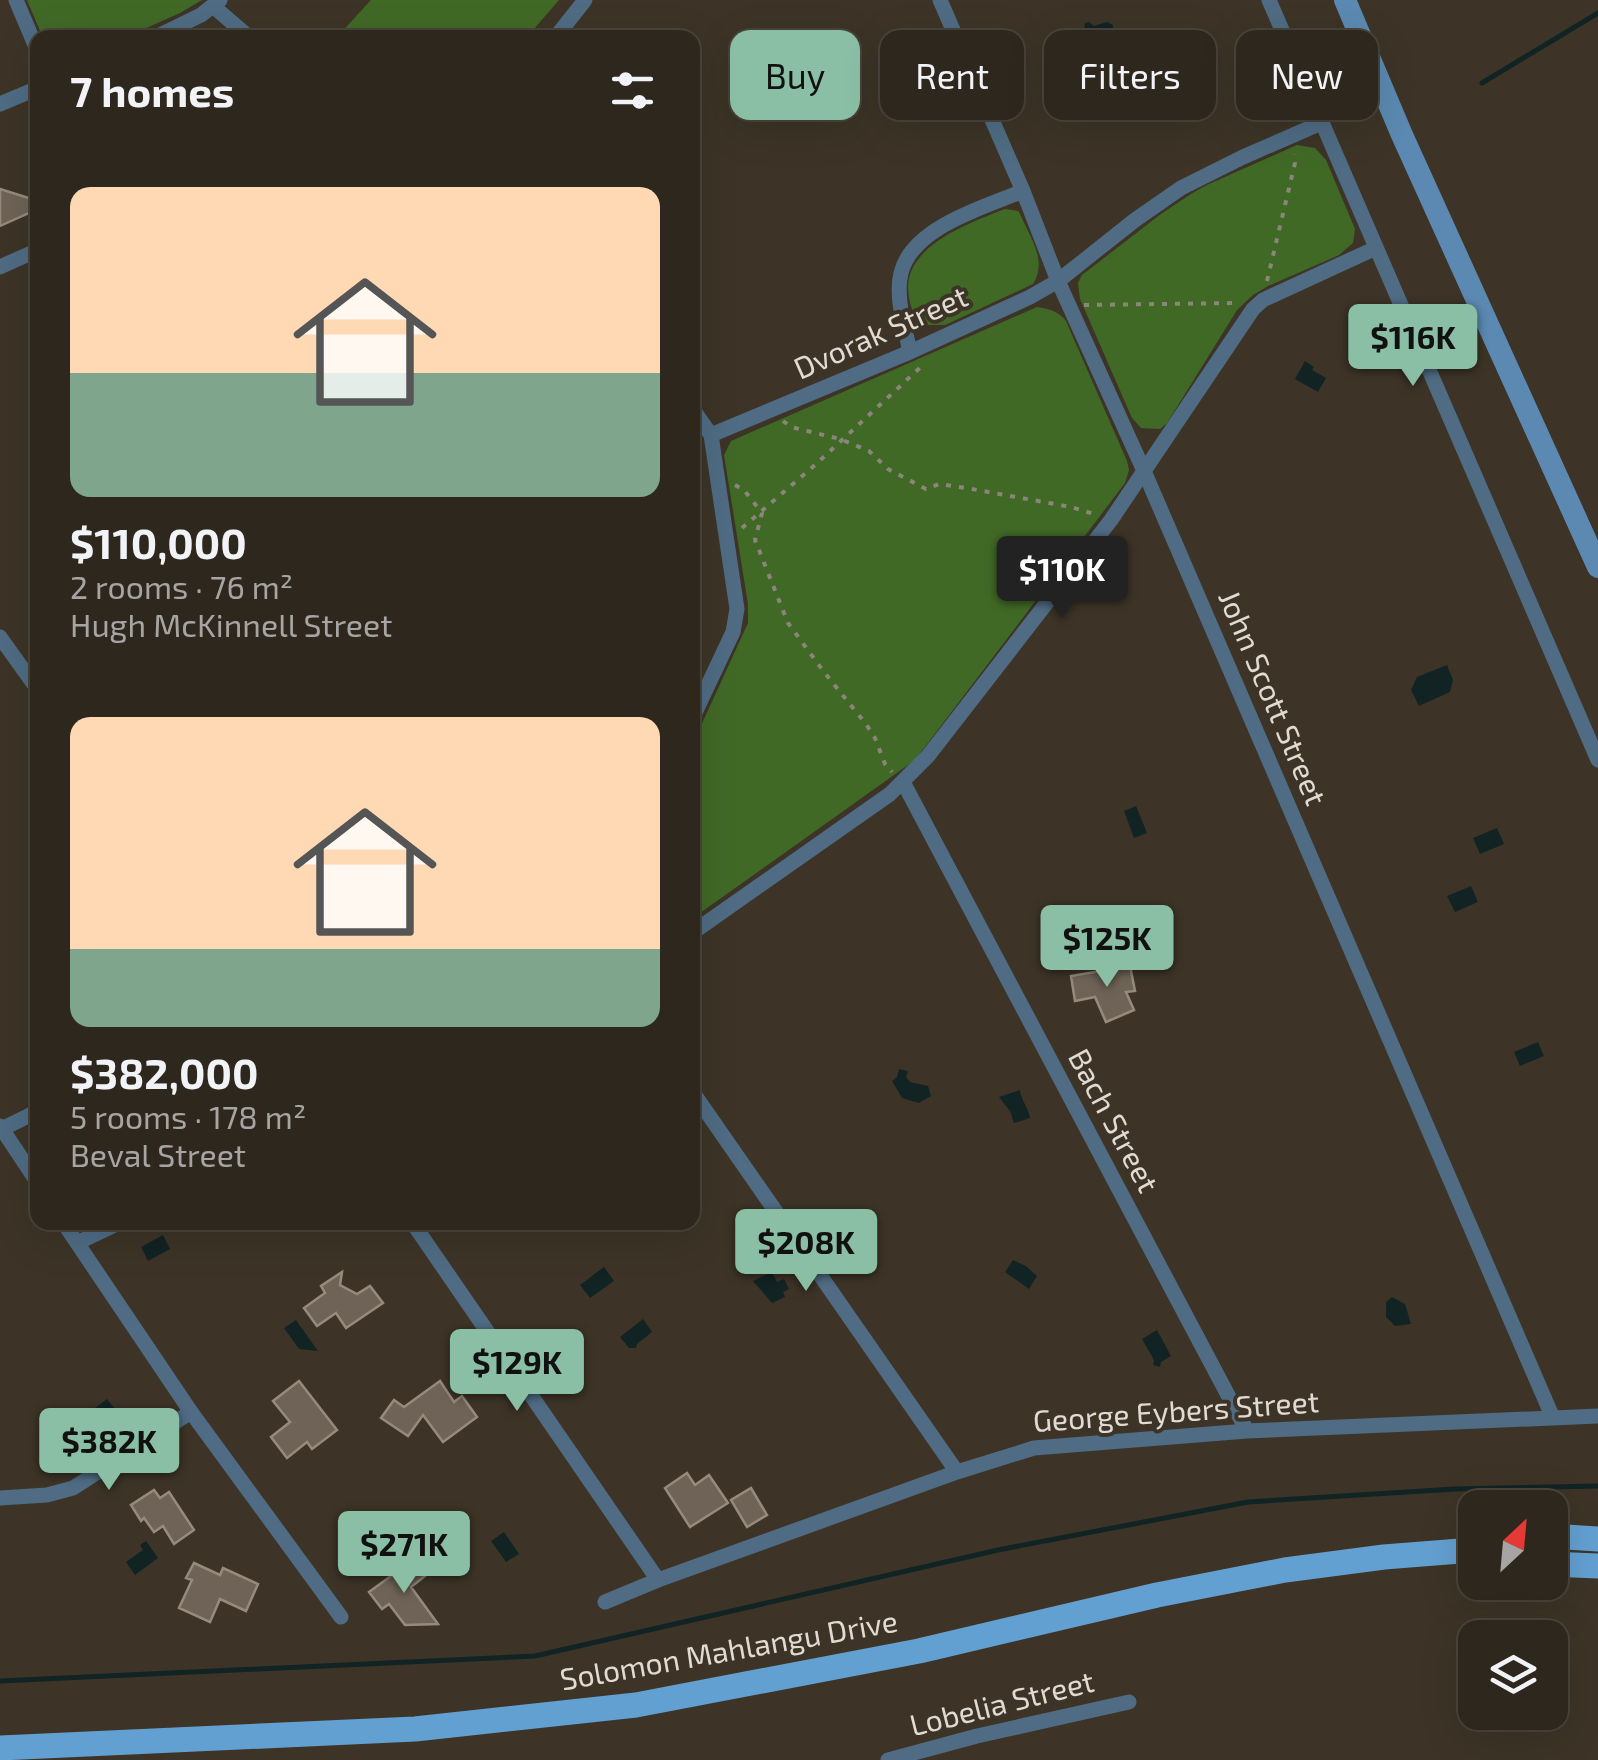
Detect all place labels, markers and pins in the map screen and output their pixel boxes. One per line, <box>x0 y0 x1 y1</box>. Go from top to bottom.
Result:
pin: $116K <box>1343 304 1483 389</box>
pin: $110K <box>992 536 1132 621</box>
pin: $125K <box>1037 905 1177 990</box>
pin: $208K <box>736 1209 876 1294</box>
pin: $129K <box>447 1329 587 1414</box>
pin: $382K <box>39 1408 179 1493</box>
pin: $271K <box>334 1511 474 1596</box>

